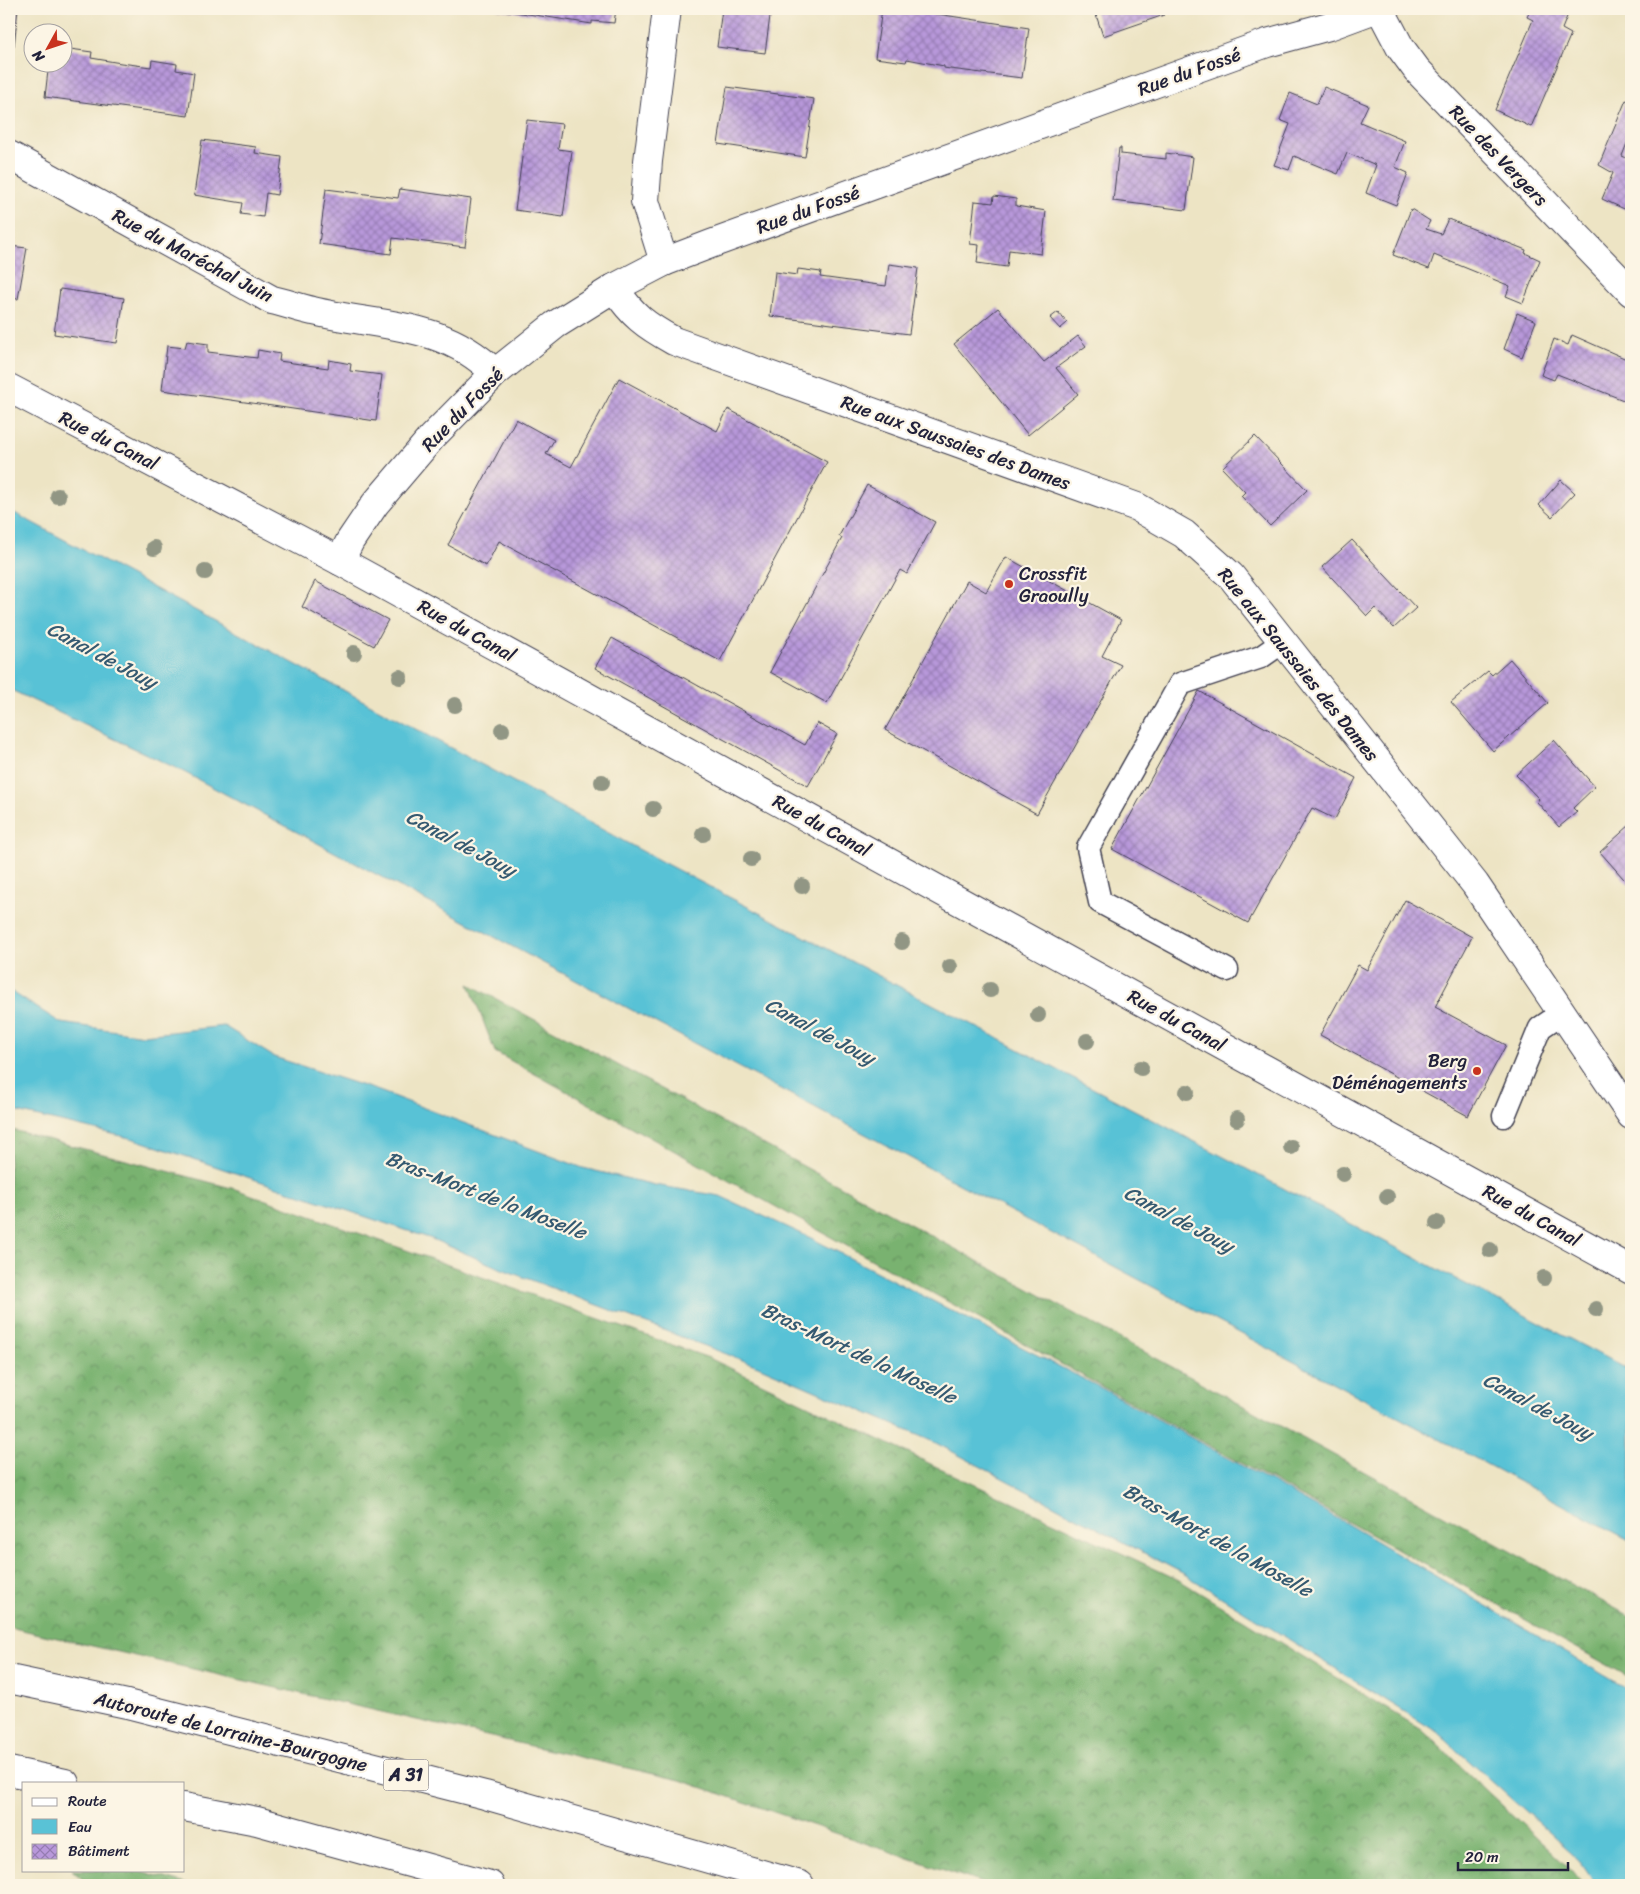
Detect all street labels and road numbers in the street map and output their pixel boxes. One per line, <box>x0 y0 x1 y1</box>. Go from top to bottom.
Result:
street label: Rue du Fossé <box>1133 37 1246 105</box>
street label: Rue des Vergers <box>1441 97 1556 214</box>
street label: Rue du Fossé <box>752 175 865 243</box>
street label: Rue du Maréchal Juin <box>106 199 279 312</box>
street label: Rue du Fossé <box>413 359 512 460</box>
street label: Rue aux Saussaies des Dames <box>836 385 1076 500</box>
street label: Rue du Canal <box>53 401 165 480</box>
street label: Rue aux Saussaies des Dames <box>1209 560 1388 769</box>
street label: Rue du Canal <box>411 590 523 671</box>
street label: Rue du Canal <box>766 785 878 866</box>
street label: Rue du Canal <box>1121 980 1233 1061</box>
street label: Rue du Canal <box>1476 1175 1588 1256</box>
street label: Autoroute de Lorraine-Bourgogne <box>90 1681 371 1781</box>
road number: A 31 <box>384 1760 428 1790</box>

